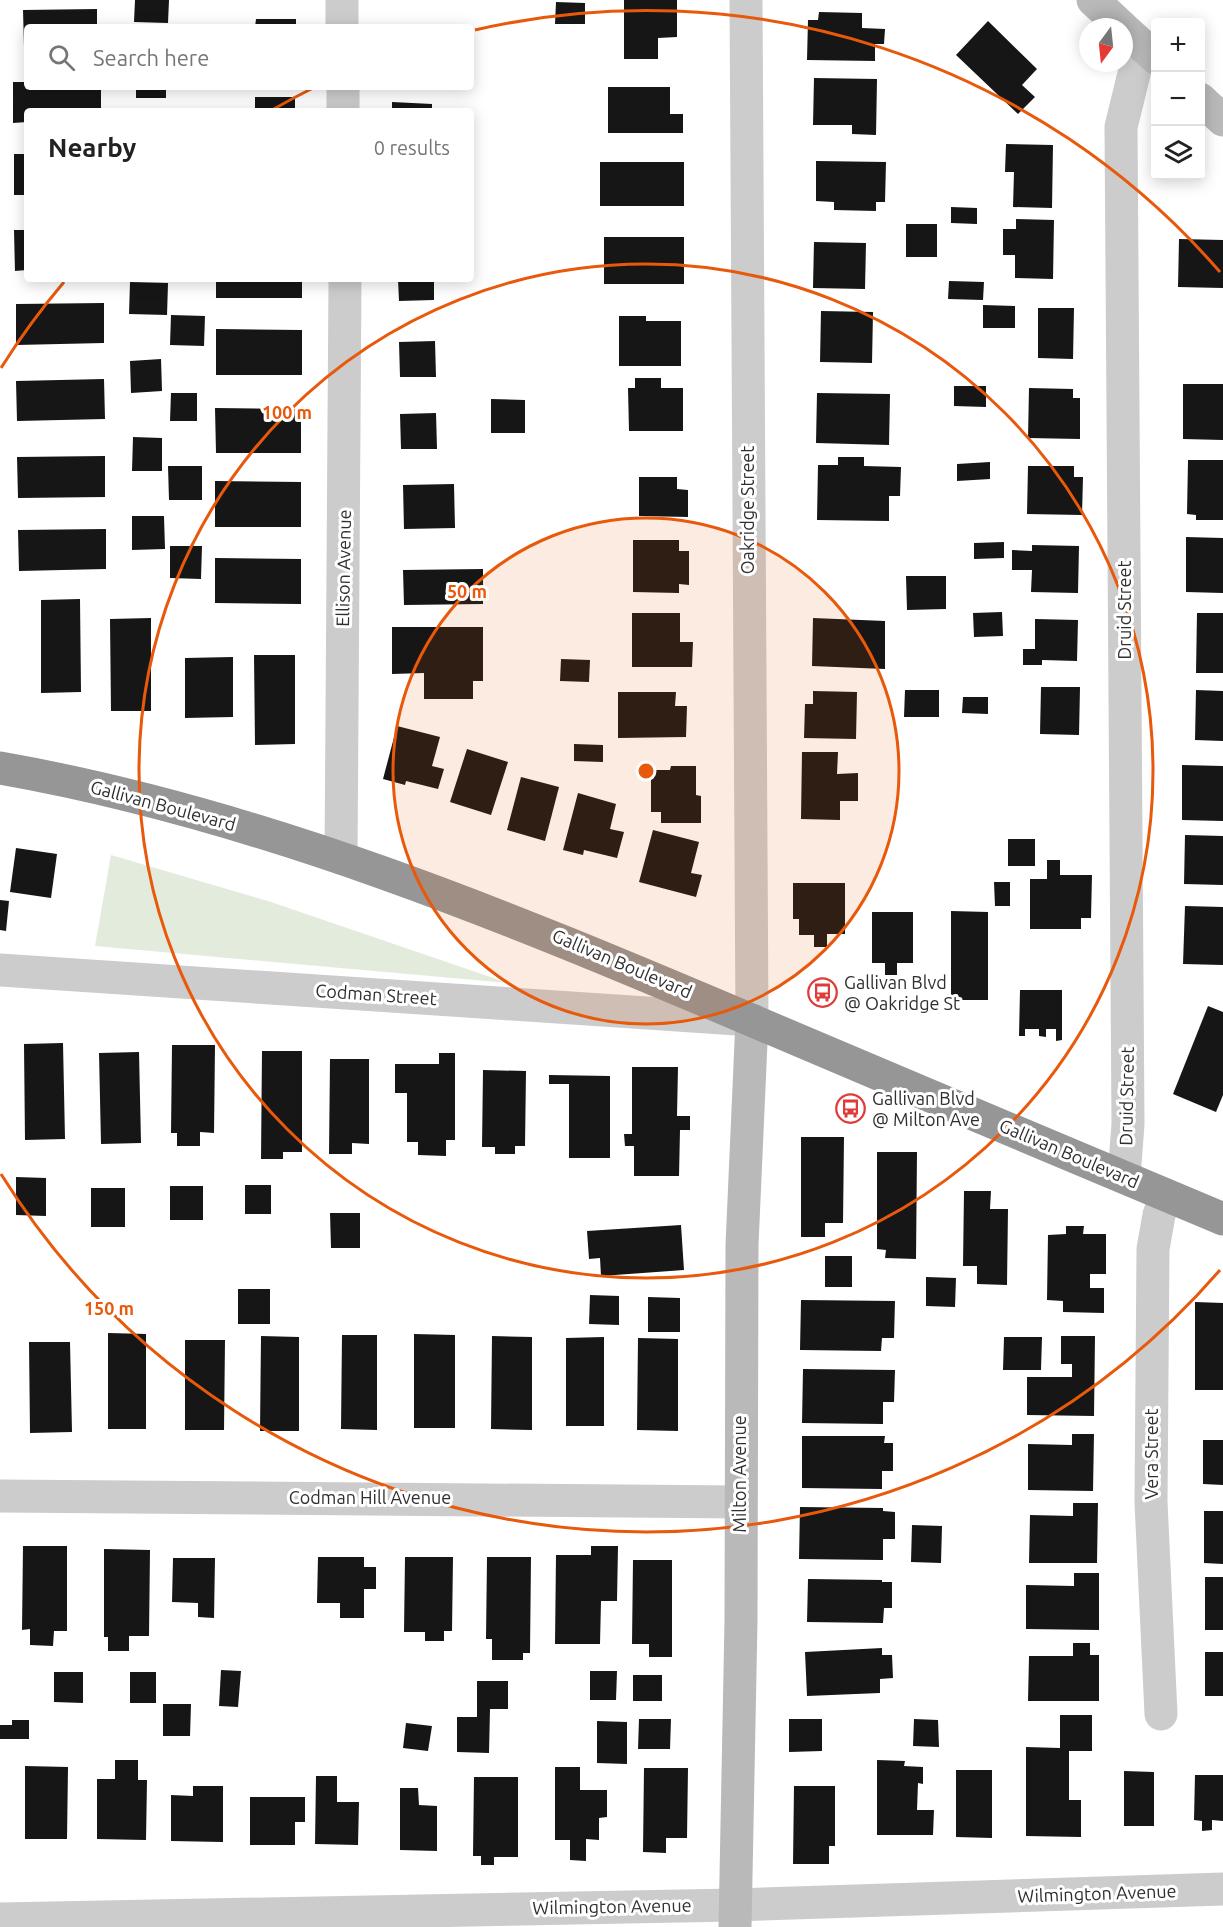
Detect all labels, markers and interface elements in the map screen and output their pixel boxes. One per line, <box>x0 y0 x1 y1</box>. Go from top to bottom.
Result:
north arrow <box>1079 18 1133 72</box>
map controls <box>1151 18 1205 180</box>
button: + <box>1151 18 1205 72</box>
search box <box>24 24 474 90</box>
icon: search <box>45 41 78 74</box>
text: Search here <box>93 45 209 70</box>
button: − <box>1151 72 1205 126</box>
button: layers <box>1151 126 1205 180</box>
text: Nearby <box>48 133 136 162</box>
text: 0 results <box>374 136 450 159</box>
text: 100 m <box>262 402 312 422</box>
street label: Oakridge Street <box>737 446 757 574</box>
street label: Ellison Avenue <box>332 509 354 627</box>
street label: Druid Street <box>1114 560 1134 660</box>
text: 50 m <box>447 581 487 601</box>
centre of rings <box>636 761 656 781</box>
street label: Gallivan Boulevard <box>88 776 238 834</box>
street label: Gallivan Boulevard <box>550 925 695 1002</box>
place label: Gallivan Blvd @ Oakridge St <box>844 972 960 1013</box>
bus stop icon: Gallivan Blvd @ Oakridge St <box>807 977 839 1009</box>
street label: Codman Street <box>315 980 437 1008</box>
street label: Druid Street <box>1115 1046 1137 1146</box>
place label: Gallivan Blvd @ Milton Ave <box>872 1088 980 1129</box>
bus stop icon: Gallivan Blvd @ Milton Ave <box>835 1093 867 1125</box>
street label: Gallivan Boulevard <box>997 1115 1142 1192</box>
text: 150 m <box>84 1298 134 1318</box>
street label: Vera Street <box>1141 1408 1161 1500</box>
street label: Milton Avenue <box>729 1415 749 1533</box>
street label: Codman Hill Avenue <box>289 1487 451 1507</box>
street label: Wilmington Avenue <box>1017 1880 1177 1906</box>
street label: Wilmington Avenue <box>532 1895 692 1917</box>

